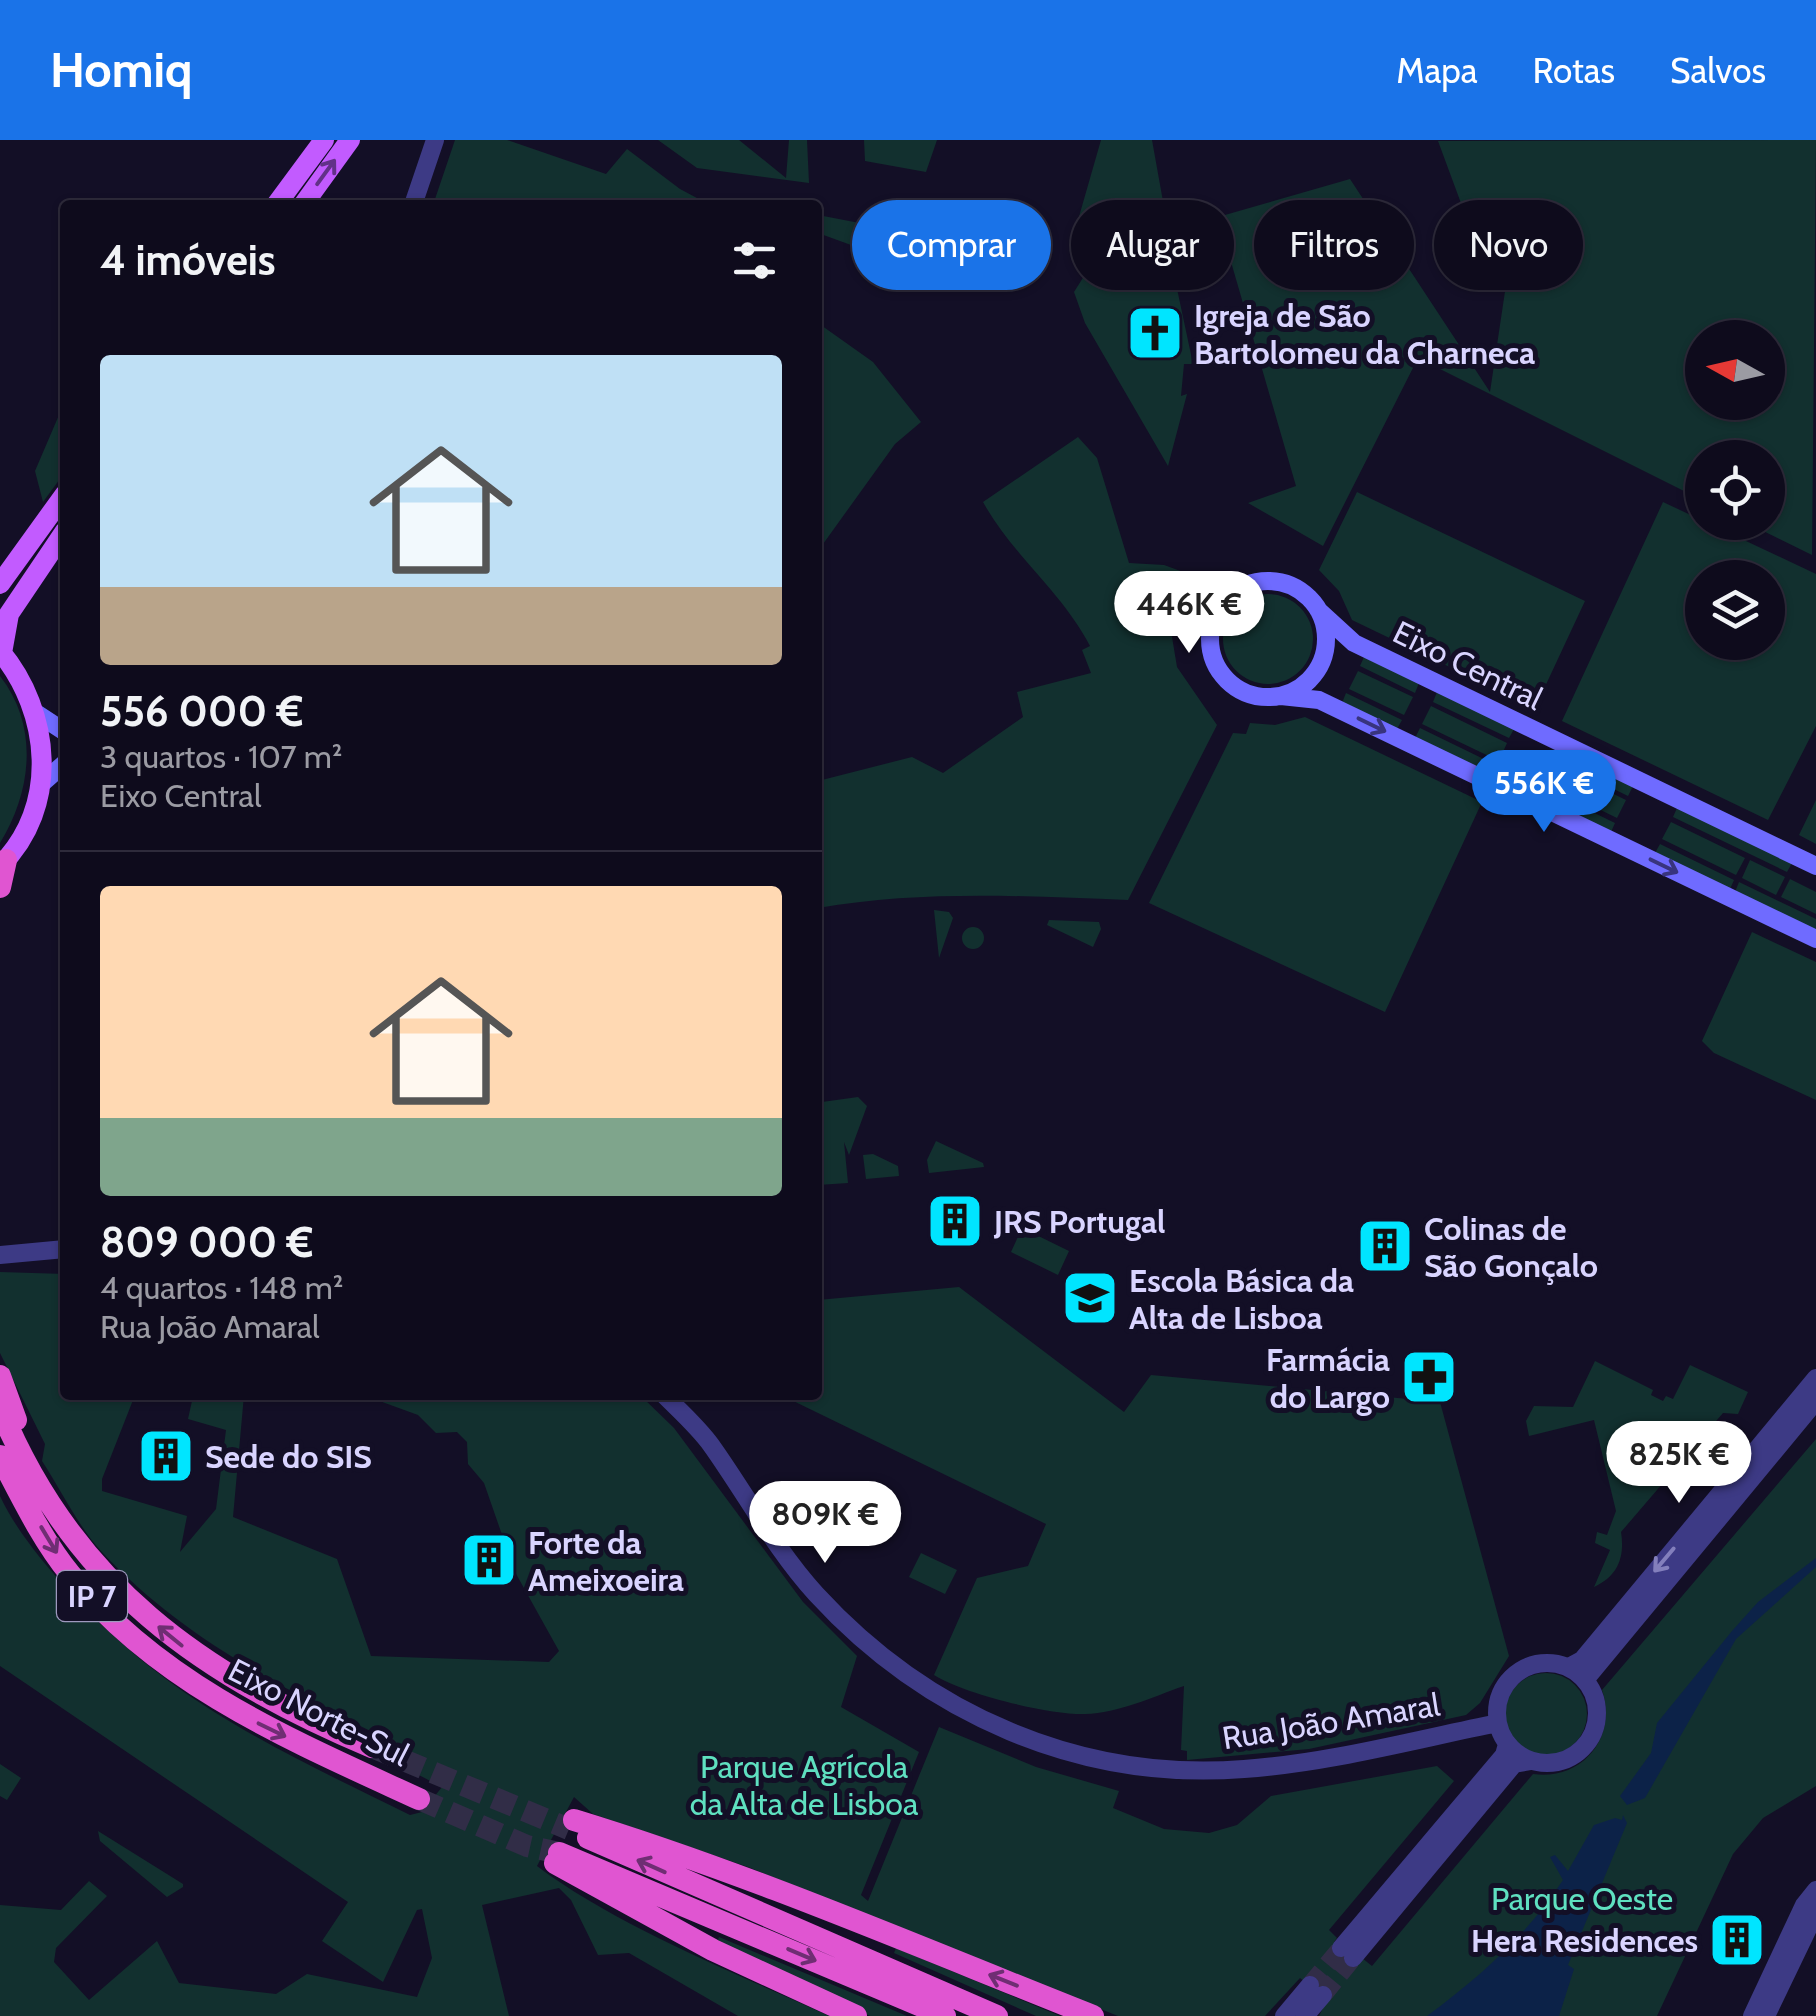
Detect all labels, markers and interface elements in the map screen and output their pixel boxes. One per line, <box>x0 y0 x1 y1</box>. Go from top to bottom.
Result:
text: Homiq <box>50 41 192 99</box>
text: Mapa <box>1396 49 1478 92</box>
text: Rotas <box>1533 49 1615 92</box>
text: Salvos <box>1670 49 1766 92</box>
one-way arrow <box>316 159 337 187</box>
chip: Comprar <box>852 200 1051 290</box>
chip: Alugar <box>1071 200 1234 290</box>
chip: Filtros <box>1254 200 1414 290</box>
chip: Novo <box>1434 200 1583 290</box>
icon: filters <box>727 233 782 288</box>
text: 4 imóveis <box>100 234 276 286</box>
place label: Igreja de São Bartolomeu da Charneca <box>1194 296 1535 372</box>
church icon: Igreja de São Bartolomeu da Charneca <box>1125 303 1185 363</box>
north arrow <box>1685 320 1785 420</box>
map controls <box>1685 320 1785 660</box>
icon: home <box>351 420 531 600</box>
button: locate <box>1685 440 1785 540</box>
button: layers <box>1685 560 1785 660</box>
pin: 446K € <box>1108 571 1270 656</box>
text: 446K € <box>1136 584 1242 623</box>
street label: Eixo Central <box>1387 612 1549 718</box>
text: 556 000 € <box>100 685 304 737</box>
one-way arrow <box>1356 717 1386 736</box>
text: 3 quartos · 107 m² <box>100 737 343 776</box>
pin: 556K € <box>1463 750 1625 835</box>
text: 556K € <box>1494 763 1594 802</box>
text: Eixo Central <box>100 776 261 815</box>
one-way arrow <box>1649 858 1679 877</box>
icon: home <box>351 951 531 1131</box>
building icon: JRS Portugal <box>925 1191 985 1251</box>
place label: JRS Portugal <box>993 1202 1165 1241</box>
place label: Colinas de São Gonçalo <box>1424 1209 1598 1285</box>
text: 809 000 € <box>100 1216 313 1268</box>
building icon: Colinas de São Gonçalo <box>1355 1216 1415 1276</box>
place label: Escola Básica da Alta de Lisboa <box>1129 1261 1354 1337</box>
text: 4 quartos · 148 m² <box>100 1268 344 1307</box>
school or university icon: Escola Básica da Alta de Lisboa <box>1060 1268 1120 1328</box>
text: Rua João Amaral <box>100 1307 320 1346</box>
place label: Farmácia do Largo <box>1266 1340 1390 1416</box>
pharmacy icon: Farmácia do Largo <box>1399 1347 1459 1407</box>
pin: 825K € <box>1598 1421 1760 1506</box>
building icon: Sede do SIS <box>136 1426 196 1486</box>
text: 825K € <box>1628 1434 1730 1473</box>
place label: Sede do SIS <box>205 1437 372 1476</box>
pin: 809K € <box>744 1481 906 1566</box>
text: 809K € <box>771 1494 879 1533</box>
place label: Forte da Ameixoeira <box>528 1523 684 1599</box>
one-way arrow <box>39 1525 59 1554</box>
building icon: Forte da Ameixoeira <box>459 1530 519 1590</box>
one-way arrow <box>1654 1547 1676 1573</box>
road number: IP 7 <box>57 1571 127 1621</box>
one-way arrow <box>157 1626 184 1647</box>
street label: Eixo Norte-Sul <box>222 1650 416 1774</box>
street label: Rua João Amaral <box>1219 1684 1443 1757</box>
one-way arrow <box>257 1721 287 1740</box>
park label: Parque Agrícola da Alta de Lisboa <box>690 1747 919 1823</box>
one-way arrow <box>637 1855 667 1874</box>
park label: Parque Oeste <box>1491 1879 1673 1918</box>
building icon: Hera Residences <box>1707 1910 1767 1970</box>
place label: Hera Residences <box>1471 1921 1698 1960</box>
one-way arrow <box>786 1947 817 1965</box>
one-way arrow <box>988 1970 1018 1988</box>

